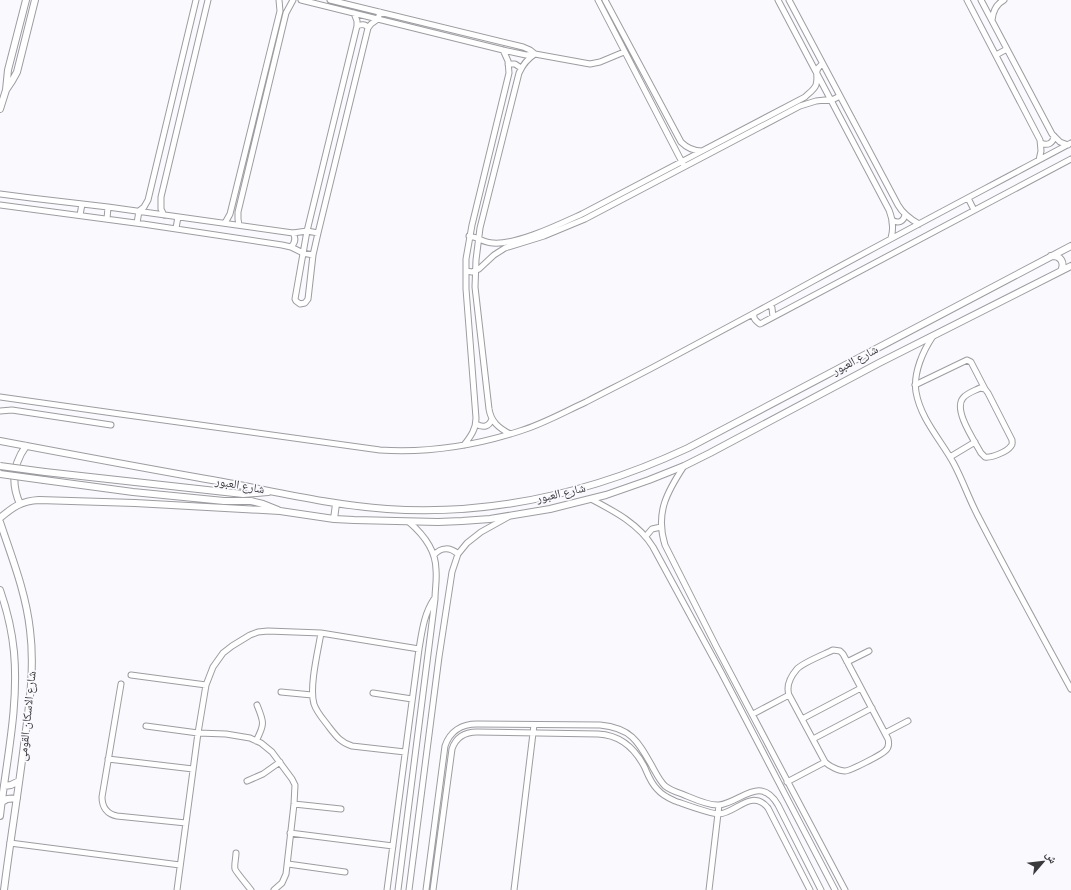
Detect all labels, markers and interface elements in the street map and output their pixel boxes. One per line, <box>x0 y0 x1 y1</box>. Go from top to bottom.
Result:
street label: شارع العبور <box>828 341 881 379</box>
street label: شارع العبور <box>213 473 266 497</box>
street label: شارع العبور <box>534 480 587 507</box>
street label: شارع الاسكان القومى <box>14 670 40 762</box>
north arrow <box>1023 842 1063 882</box>
text: ش <box>1042 849 1061 867</box>

